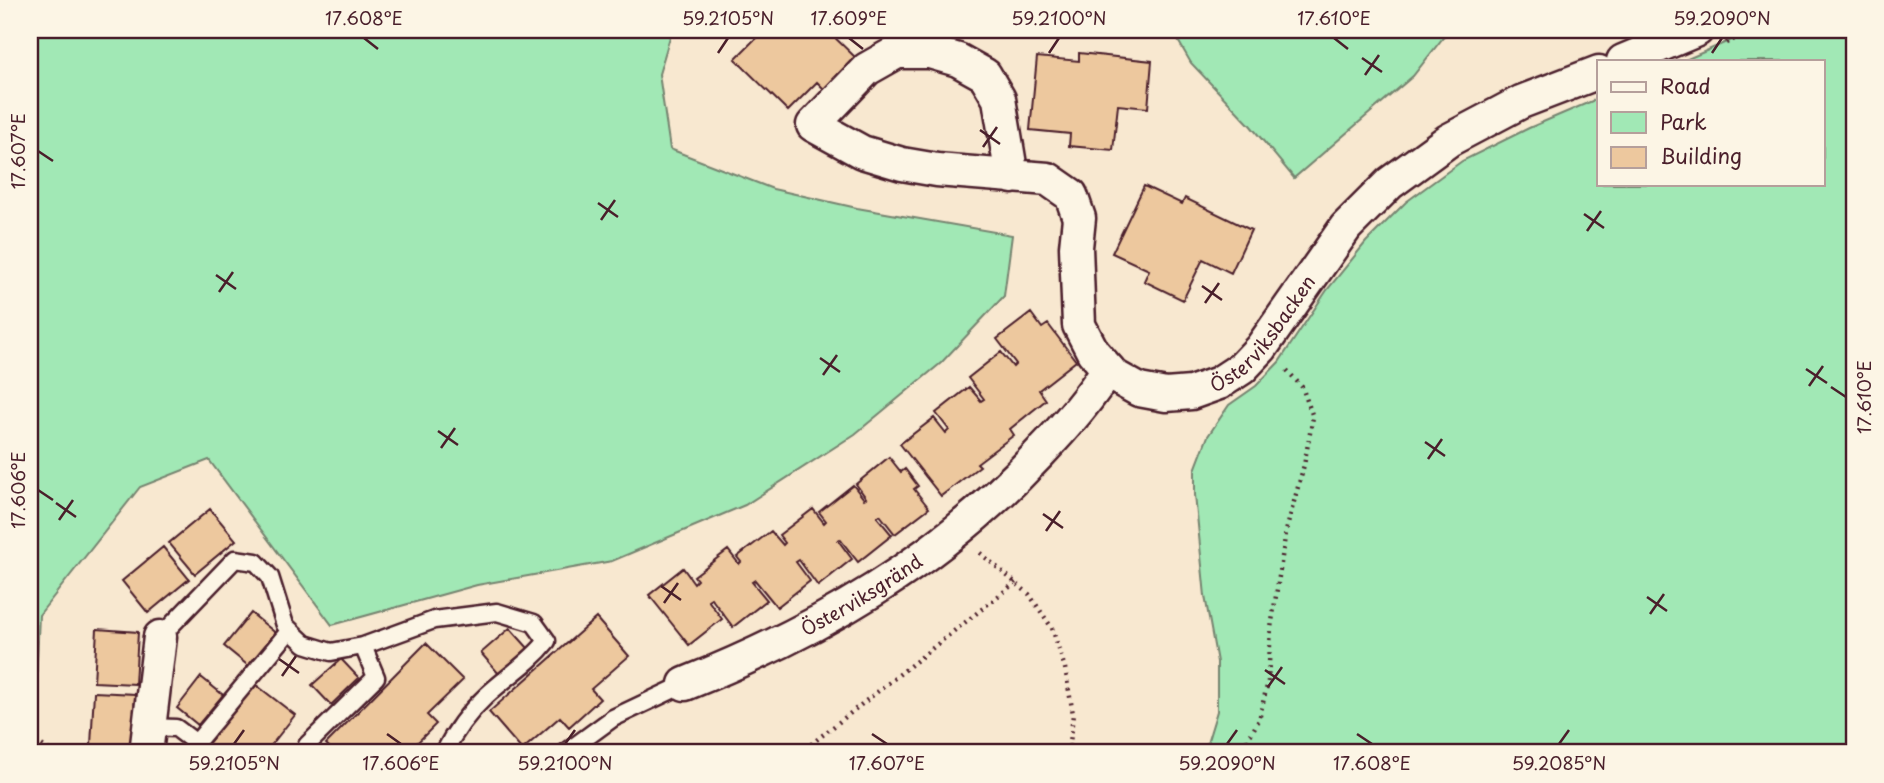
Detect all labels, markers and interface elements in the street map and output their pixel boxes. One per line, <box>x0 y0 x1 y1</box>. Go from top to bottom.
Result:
text: 17.608°E <box>325 4 403 31</box>
text: 59.2105°N <box>682 4 774 31</box>
text: 17.609°E <box>811 4 887 31</box>
text: 59.2100°N <box>1011 4 1107 31</box>
text: 17.610°E <box>1297 4 1371 31</box>
text: 59.2090°N <box>1673 4 1771 31</box>
legend <box>1597 60 1825 186</box>
text: Road <box>1660 69 1711 101</box>
text: Park <box>1660 105 1707 137</box>
text: 17.607°E <box>4 113 31 189</box>
text: Building <box>1660 139 1742 171</box>
street label: Österviksbacken <box>1206 269 1321 398</box>
text: 17.610°E <box>1850 360 1877 434</box>
text: 17.606°E <box>4 451 31 529</box>
street label: Österviksgränd <box>796 546 928 642</box>
text: 59.2105°N <box>188 749 280 776</box>
text: 17.606°E <box>362 749 440 776</box>
text: 59.2100°N <box>517 749 613 776</box>
text: 17.607°E <box>849 749 925 776</box>
text: 59.2090°N <box>1178 749 1276 776</box>
text: 17.608°E <box>1333 749 1411 776</box>
text: 59.2085°N <box>1512 749 1606 776</box>

